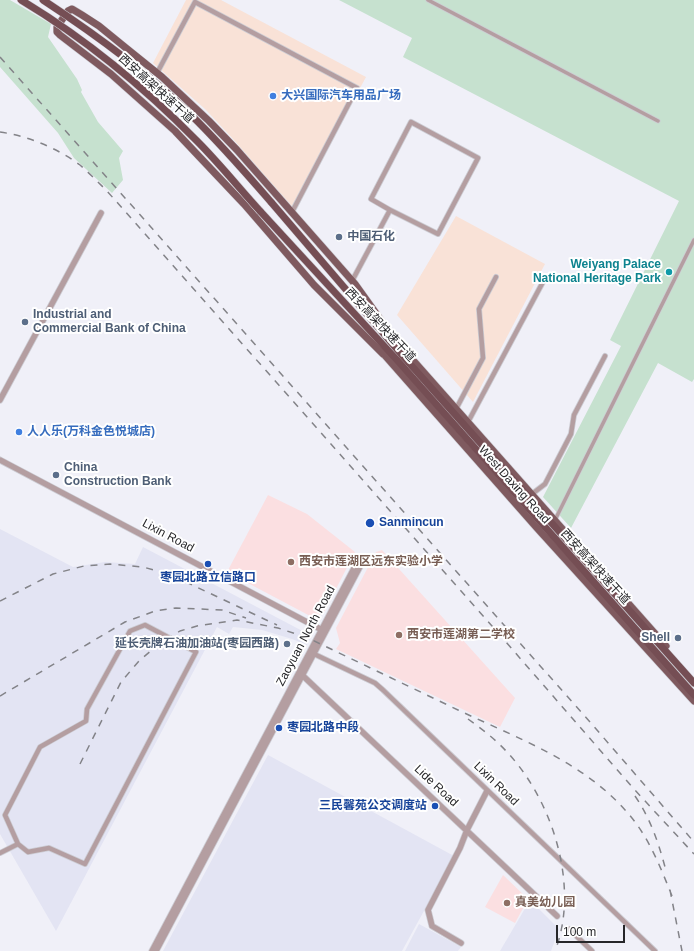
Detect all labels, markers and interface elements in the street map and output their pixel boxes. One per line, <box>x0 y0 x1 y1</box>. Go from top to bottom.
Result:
street label: 西安高架快速干道 <box>116 52 196 126</box>
place label: 大兴国际汽车用品广场 <box>281 89 401 103</box>
marker: 大兴国际汽车用品广场 <box>268 91 278 101</box>
place label: 中国石化 <box>347 230 395 244</box>
marker: 中国石化 <box>334 232 344 242</box>
place label: Weiyang Palace National Heritage Park <box>533 258 661 286</box>
marker: Weiyang Palace National Heritage Park <box>664 267 674 277</box>
street label: 西安高架快速干道 <box>342 285 418 365</box>
place label: Industrial and Commercial Bank of China <box>33 308 186 336</box>
marker: Industrial and Commercial Bank of China <box>20 317 30 327</box>
place label: 人人乐(万科金色悦城店) <box>27 425 155 439</box>
marker: 人人乐(万科金色悦城店) <box>14 427 24 437</box>
street label: West Daxing Road <box>475 443 553 527</box>
place label: China Construction Bank <box>64 461 171 489</box>
marker: China Construction Bank <box>51 470 61 480</box>
street label: Lixin Road <box>140 516 196 556</box>
place label: Sanmincun <box>379 516 444 530</box>
marker: Sanmincun <box>364 517 376 529</box>
street label: 西安高架快速干道 <box>558 527 632 607</box>
place label: 西安市莲湖区远东实验小学 <box>299 555 443 569</box>
marker: 西安市莲湖区远东实验小学 <box>286 557 296 567</box>
marker: 枣园北路立信路口 <box>203 559 213 569</box>
place label: 枣园北路立信路口 <box>160 571 256 585</box>
street label: Zaoyuan North Road <box>273 583 339 689</box>
place label: 西安市莲湖第二学校 <box>407 628 515 642</box>
marker: 西安市莲湖第二学校 <box>394 630 404 640</box>
place label: Shell <box>641 631 670 645</box>
marker: Shell <box>673 633 683 643</box>
place label: 延长壳牌石油加油站(枣园西路) <box>115 637 279 651</box>
marker: 延长壳牌石油加油站(枣园西路) <box>282 639 292 649</box>
place label: 枣园北路中段 <box>287 721 359 735</box>
marker: 枣园北路中段 <box>274 723 284 733</box>
street label: Lixin Road <box>471 759 521 809</box>
street label: Lide Road <box>411 762 461 810</box>
place label: 三民馨苑公交调度站 <box>319 799 427 813</box>
marker: 三民馨苑公交调度站 <box>430 801 440 811</box>
place label: 真美幼儿园 <box>515 896 575 910</box>
marker: 真美幼儿园 <box>502 898 512 908</box>
scale bar <box>558 917 627 943</box>
text: 100 m <box>563 925 596 939</box>

